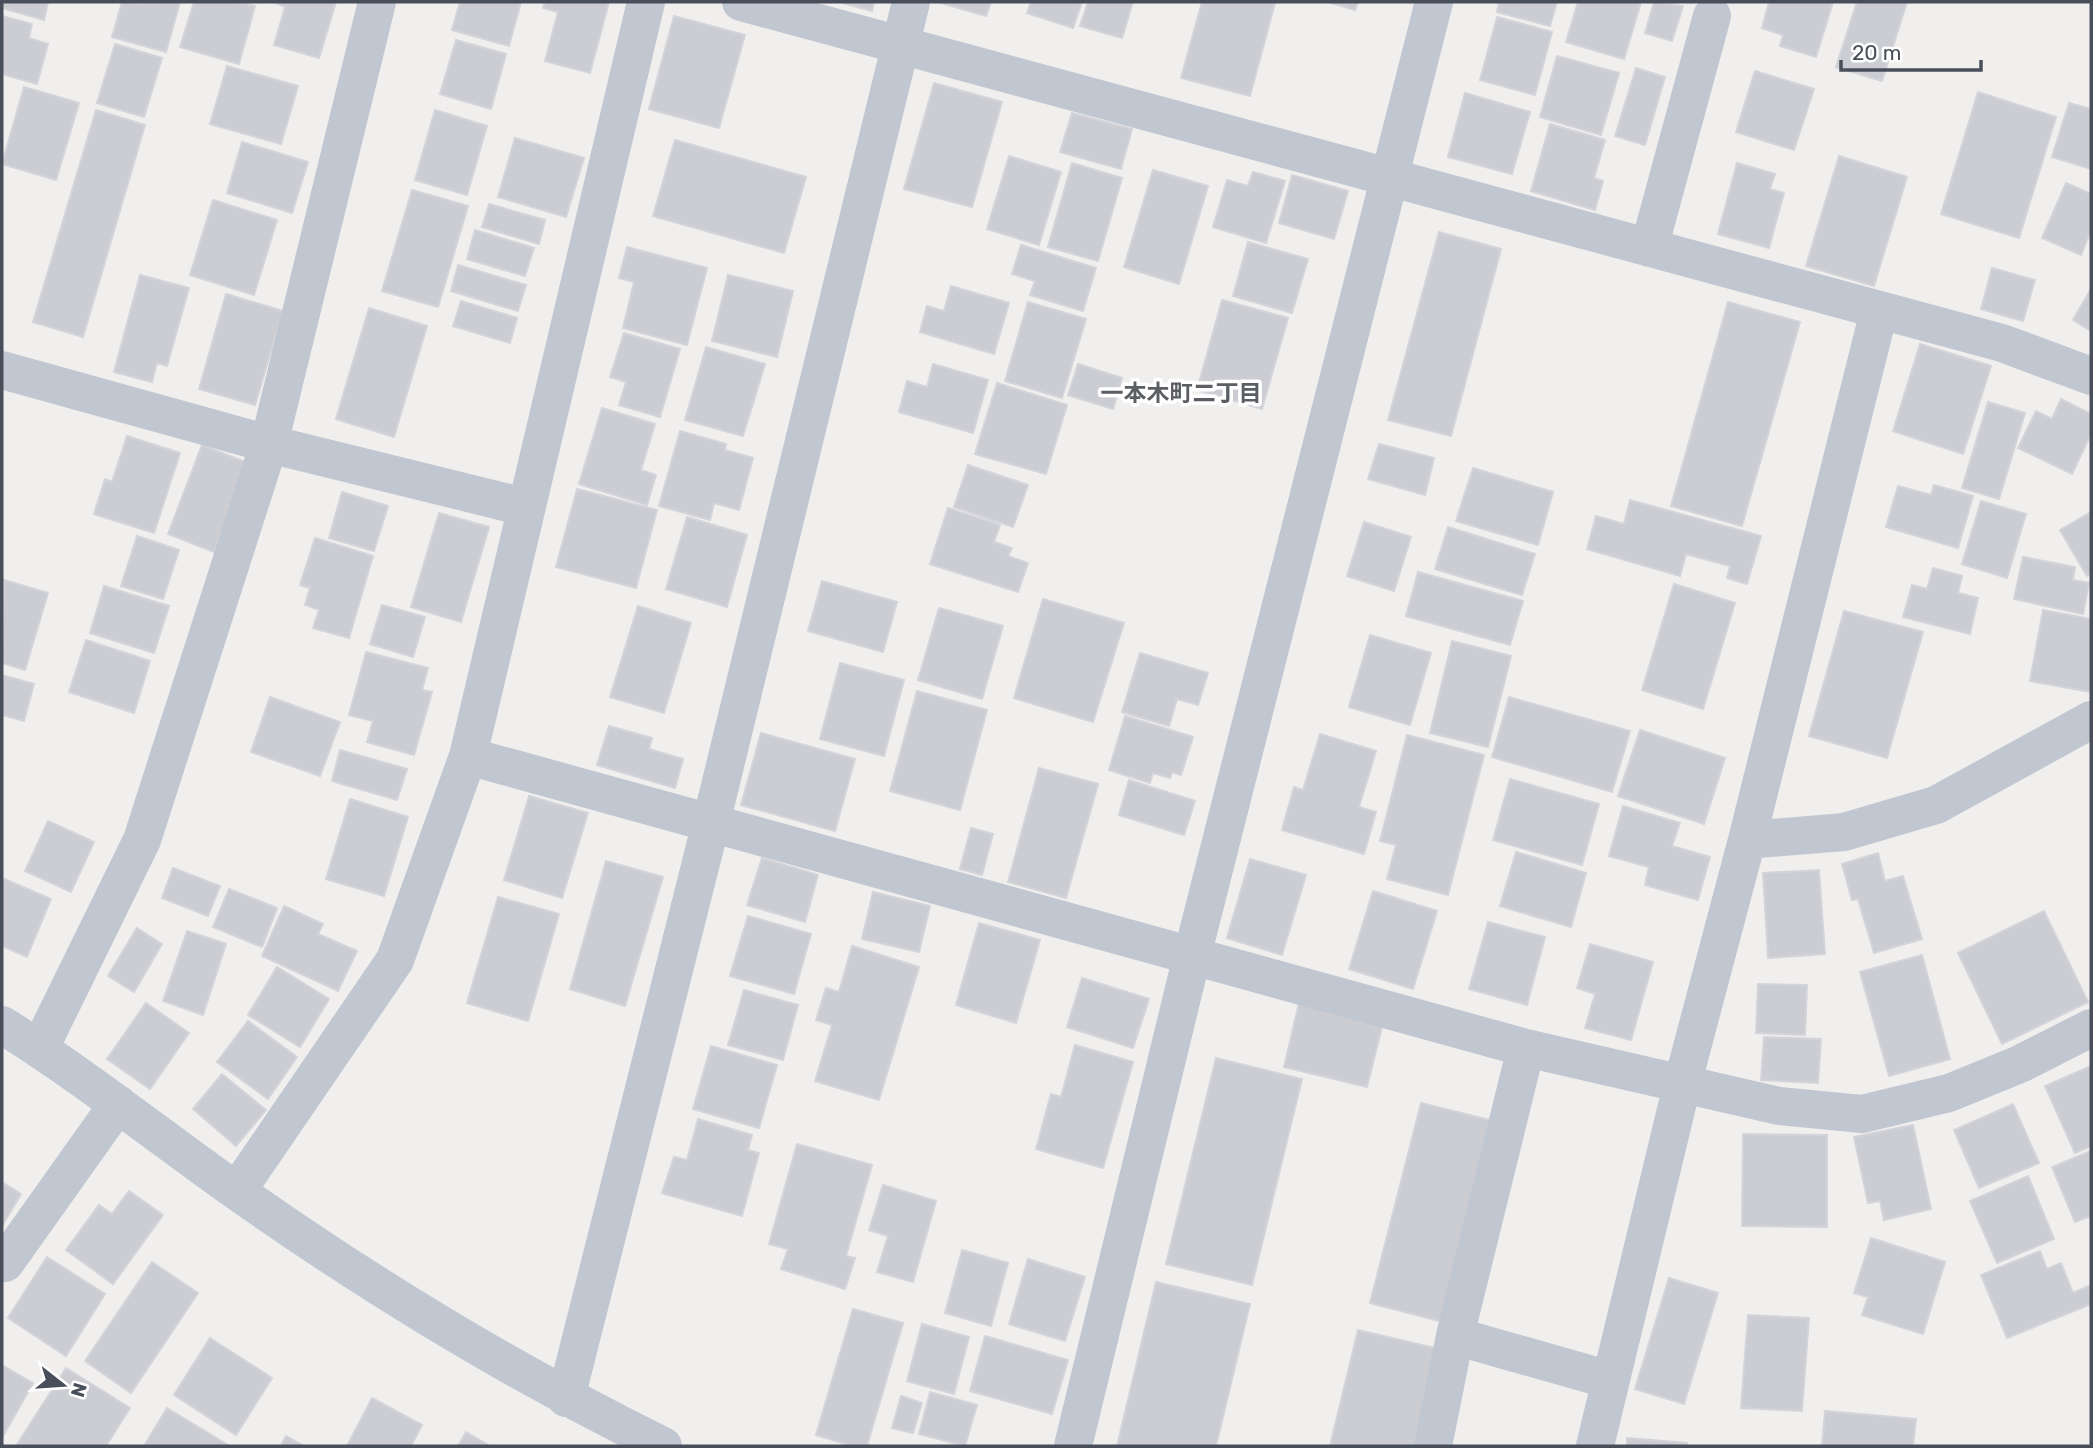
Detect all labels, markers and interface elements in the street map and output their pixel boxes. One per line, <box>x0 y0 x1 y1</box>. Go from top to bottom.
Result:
scale bar <box>1841 28 1981 72</box>
text: 20 m <box>1852 40 1901 65</box>
district label: 一本木町二丁目 <box>1101 379 1262 407</box>
north arrow <box>28 1350 98 1420</box>
text: N <box>66 1380 92 1400</box>

